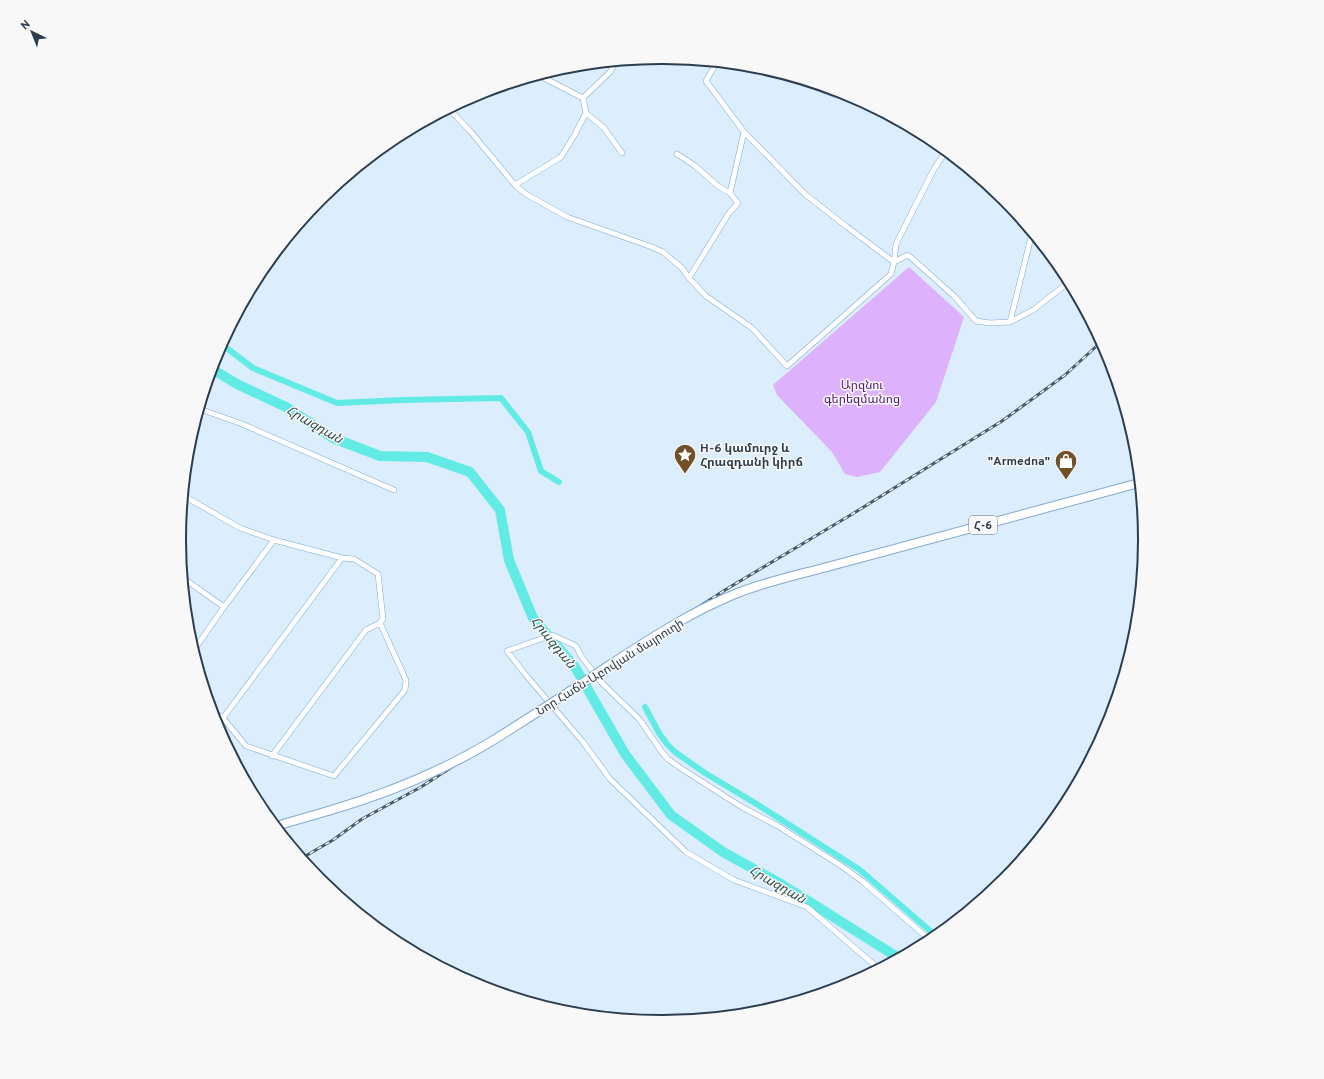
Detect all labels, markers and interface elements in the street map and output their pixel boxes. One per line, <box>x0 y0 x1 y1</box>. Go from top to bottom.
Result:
north arrow <box>12 12 52 52</box>
text: N <box>18 18 34 33</box>
park label: Արզնու գերեզմանոց <box>824 378 900 408</box>
water label: Հրազդան <box>283 403 346 449</box>
place label: H-6 կամուրջ և Հրազդանի կիրճ <box>700 441 803 471</box>
place icon: H-6 կամուրջ և Հրազդանի կիրճ <box>672 442 698 475</box>
shop icon: "Armedna" <box>1053 448 1079 481</box>
place label: "Armedna" <box>988 454 1050 470</box>
road number: Հ-6 <box>969 516 997 534</box>
water label: Հրազդան <box>527 614 579 673</box>
street label: Նոր Հաճն-Աբովյան մայրուղի <box>534 616 687 720</box>
water label: Հրազդան <box>746 863 809 909</box>

